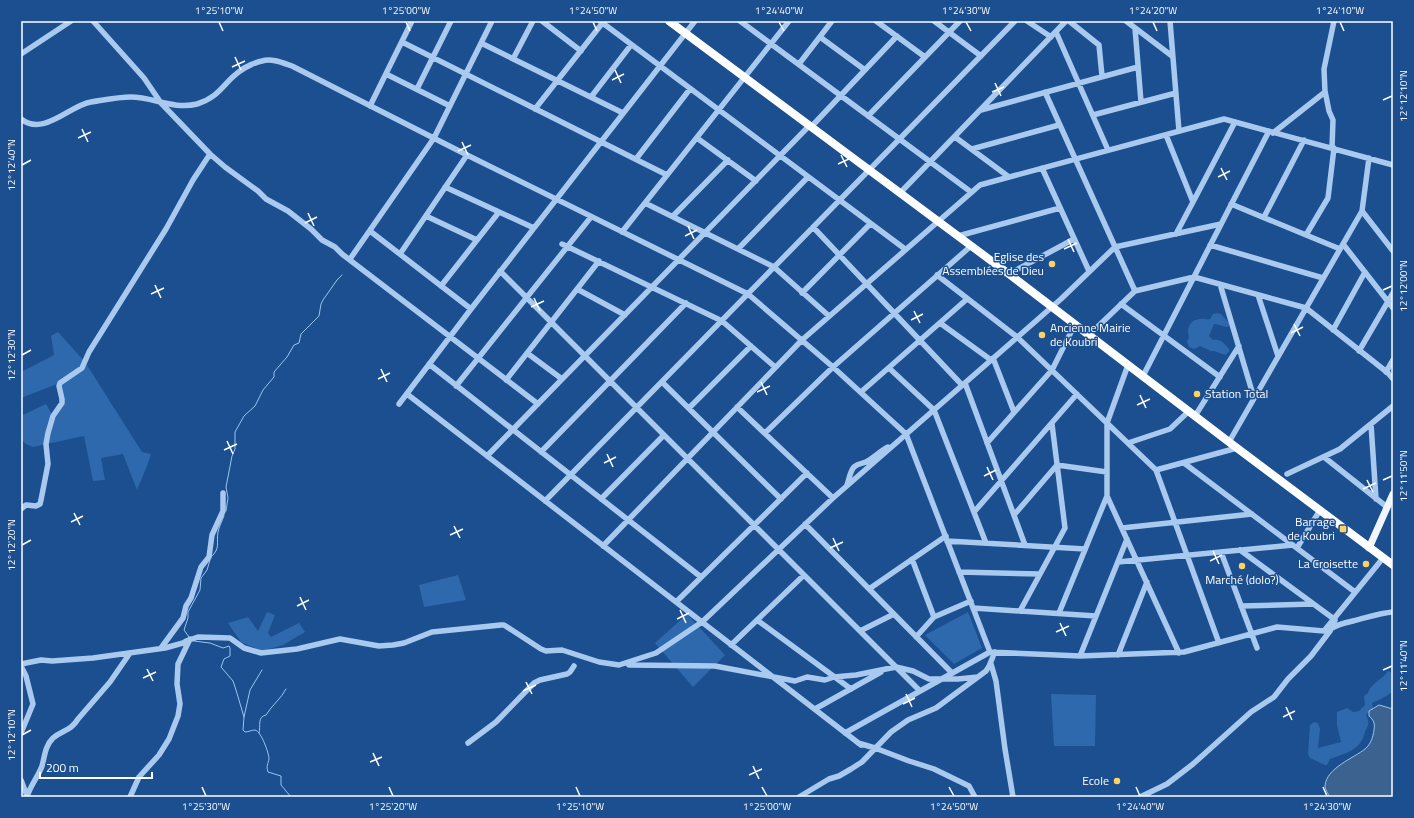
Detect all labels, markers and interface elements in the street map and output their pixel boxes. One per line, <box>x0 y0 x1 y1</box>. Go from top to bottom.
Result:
text: 1°25'10"W <box>195 3 243 18</box>
text: 1°25'00"W <box>382 3 430 18</box>
text: 1°24'50"W <box>569 3 617 18</box>
text: 1°24'40"W <box>755 3 803 18</box>
text: 1°24'30"W <box>942 3 990 18</box>
text: 1°24'20"W <box>1129 3 1177 18</box>
text: 1°24'10"W <box>1316 3 1364 18</box>
text: 12°12'10"N <box>1396 70 1411 122</box>
text: 12°12'40"N <box>4 139 19 191</box>
place label: Eglise des Assemblées de Dieu <box>942 247 1044 280</box>
marker: Eglise des Assemblées de Dieu <box>1047 259 1057 269</box>
text: 12°12'00"N <box>1396 260 1411 312</box>
place label: Ancienne Mairie de Koubri <box>1050 318 1131 351</box>
text: 12°12'30"N <box>4 329 19 381</box>
marker: Ancienne Mairie de Koubri <box>1037 330 1047 340</box>
place label: Station Total <box>1205 384 1268 403</box>
marker: Station Total <box>1192 389 1202 399</box>
text: 12°11'50"N <box>1396 450 1411 502</box>
place label: Barrage de Koubri <box>1288 512 1335 545</box>
text: 12°12'20"N <box>4 519 19 571</box>
marker: Barrage de Koubri <box>1338 524 1348 534</box>
place label: La Croisette <box>1298 554 1358 573</box>
marker: La Croisette <box>1361 559 1371 569</box>
marker: Marché (dolo?) <box>1237 561 1247 571</box>
place label: Marché (dolo?) <box>1205 570 1279 589</box>
text: 12°11'40"N <box>1396 640 1411 692</box>
text: 12°12'10"N <box>4 709 19 761</box>
scale bar <box>40 754 152 780</box>
text: 200 m <box>46 758 79 777</box>
place label: Ecole <box>1082 771 1109 790</box>
marker: Ecole <box>1112 776 1122 786</box>
text: 1°25'30"W <box>182 799 230 814</box>
text: 1°25'20"W <box>369 799 417 814</box>
text: 1°25'10"W <box>556 799 604 814</box>
text: 1°25'00"W <box>743 799 791 814</box>
text: 1°24'50"W <box>930 799 978 814</box>
text: 1°24'40"W <box>1116 799 1164 814</box>
text: 1°24'30"W <box>1303 799 1351 814</box>

